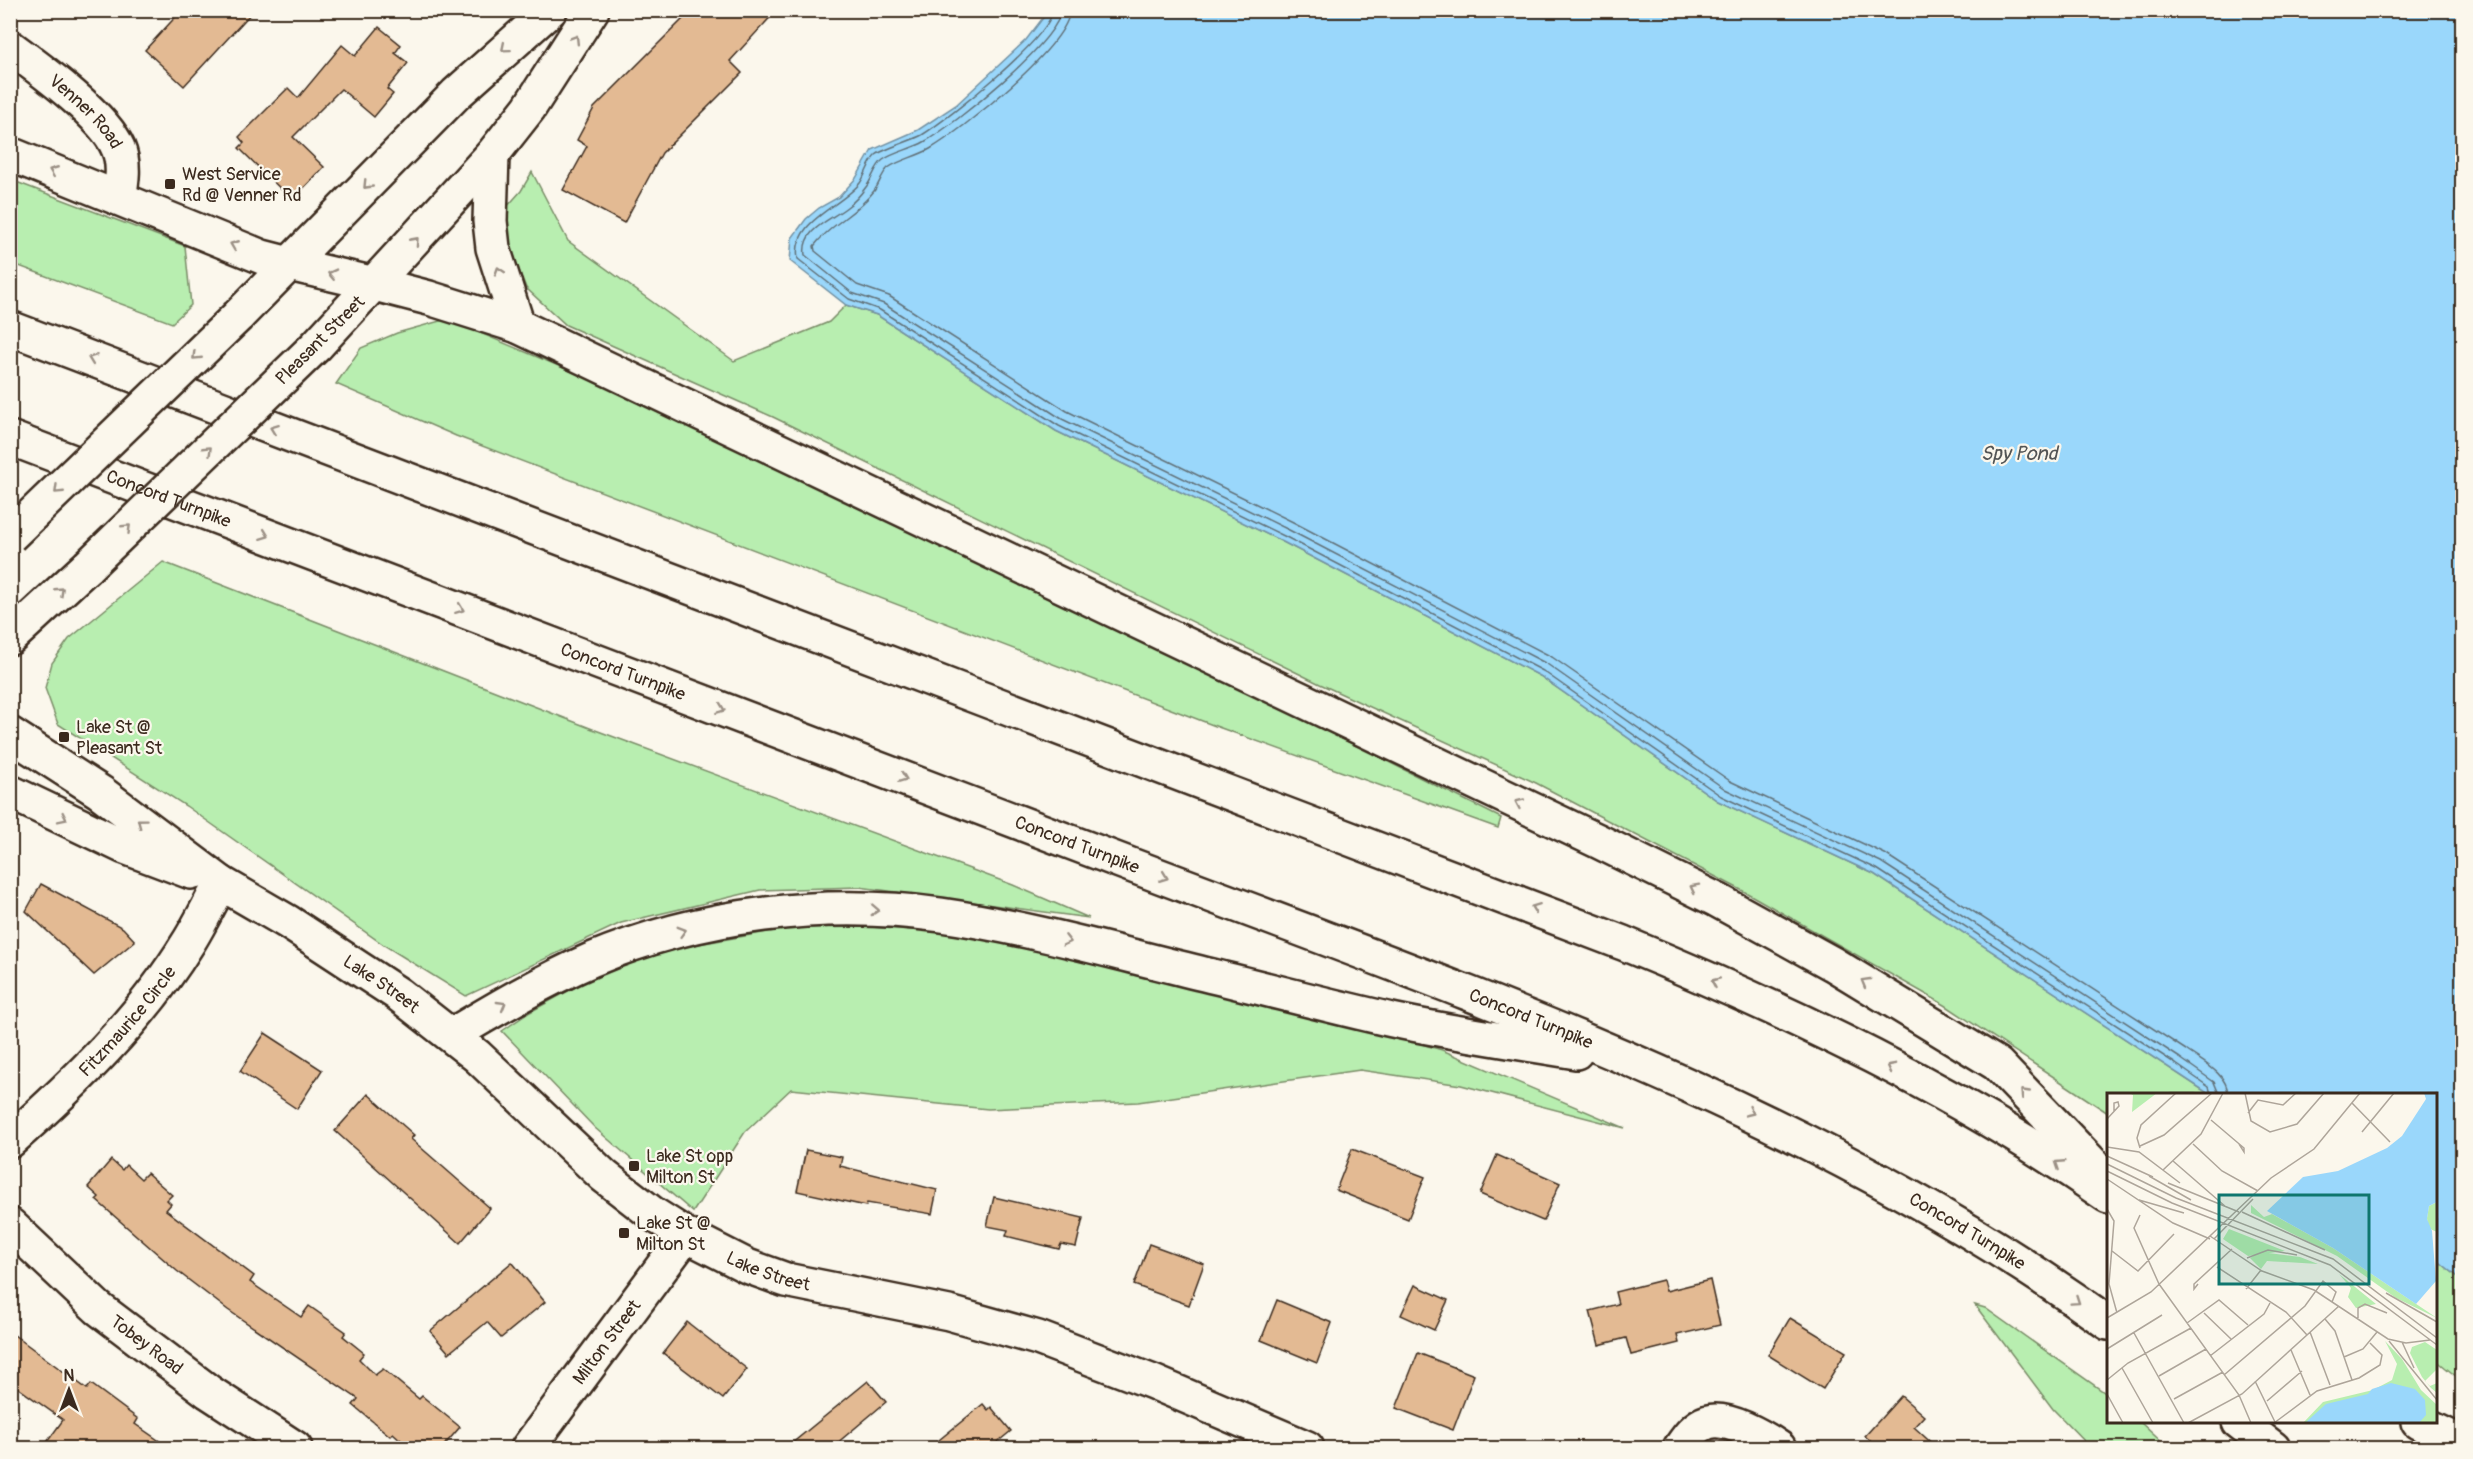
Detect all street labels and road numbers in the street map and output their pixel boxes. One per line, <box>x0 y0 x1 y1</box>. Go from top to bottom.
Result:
street label: Venner Road <box>44 70 127 153</box>
street label: Pleasant Street <box>271 290 370 390</box>
street label: Concord Turnpike <box>103 465 234 533</box>
street label: Concord Turnpike <box>557 638 689 706</box>
street label: Concord Turnpike <box>1011 811 1143 879</box>
street label: Lake Street <box>338 950 425 1019</box>
street label: Fitzmaurice Circle <box>74 962 182 1082</box>
street label: Concord Turnpike <box>1466 984 1596 1055</box>
street label: Concord Turnpike <box>1905 1188 2030 1276</box>
street label: Lake Street <box>722 1246 813 1297</box>
street label: Milton Street <box>568 1295 647 1389</box>
street label: Tobey Road <box>105 1310 187 1380</box>

